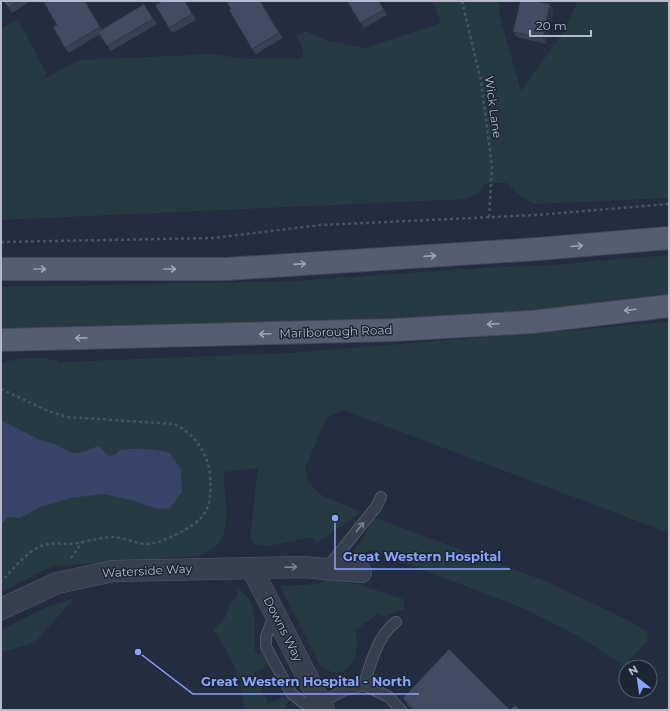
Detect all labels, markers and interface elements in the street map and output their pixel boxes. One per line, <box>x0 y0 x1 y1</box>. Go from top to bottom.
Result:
scale bar <box>530 12 591 38</box>
text: 20 m <box>536 18 567 33</box>
street label: Wick Lane <box>482 75 505 139</box>
one-way arrow <box>570 242 583 249</box>
one-way arrow <box>423 252 436 259</box>
one-way arrow <box>293 261 306 268</box>
one-way arrow <box>33 265 46 273</box>
one-way arrow <box>163 265 176 273</box>
one-way arrow <box>624 306 637 314</box>
one-way arrow <box>487 321 500 328</box>
street label: Marlborough Road <box>279 322 393 341</box>
one-way arrow <box>259 330 272 338</box>
one-way arrow <box>75 334 88 342</box>
one-way arrow <box>356 521 365 532</box>
callout: Great Western Hospital <box>335 544 510 569</box>
text: Great Western Hospital <box>343 548 501 564</box>
street label: Waterside Way <box>102 561 193 580</box>
one-way arrow <box>284 564 297 571</box>
street label: Downs Way <box>261 594 306 664</box>
north arrow <box>618 659 658 699</box>
text: N <box>626 662 640 679</box>
callout: Great Western Hospital - North <box>193 669 419 694</box>
text: Great Western Hospital - North <box>201 673 411 689</box>

